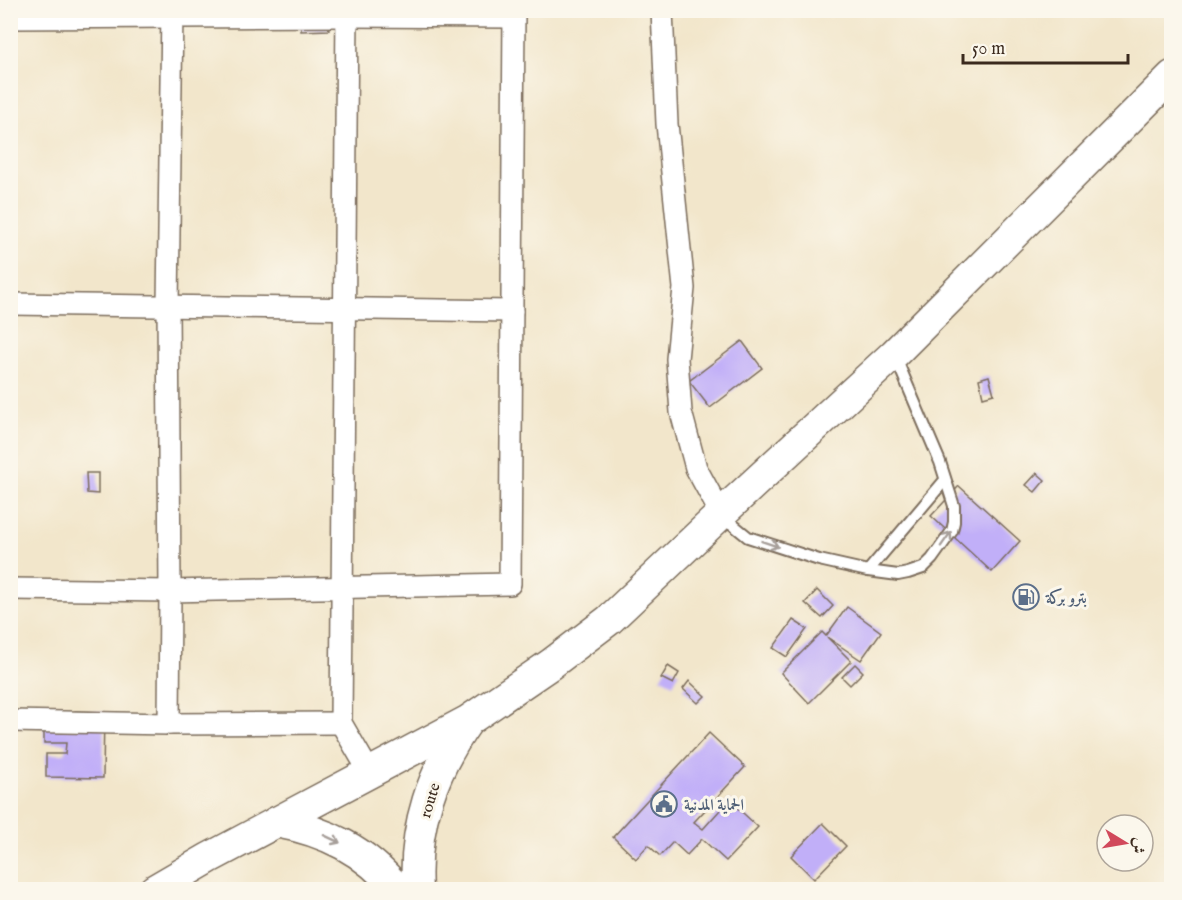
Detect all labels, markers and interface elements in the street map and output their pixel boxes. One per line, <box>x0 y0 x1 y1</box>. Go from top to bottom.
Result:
scale bar <box>963 27 1128 65</box>
text: 50 m <box>972 38 1005 61</box>
one-way arrow <box>940 532 952 548</box>
one-way arrow <box>760 539 779 550</box>
fuel station icon: بترو بركة <box>1011 582 1041 612</box>
place label: بترو بركة <box>1045 588 1087 609</box>
street label: route <box>416 781 446 821</box>
public building icon: الحماية المدنية <box>649 789 679 819</box>
place label: الحماية المدنية <box>684 796 744 816</box>
north arrow <box>1095 813 1155 873</box>
one-way arrow <box>323 833 341 845</box>
text: ش <box>1126 836 1149 855</box>

